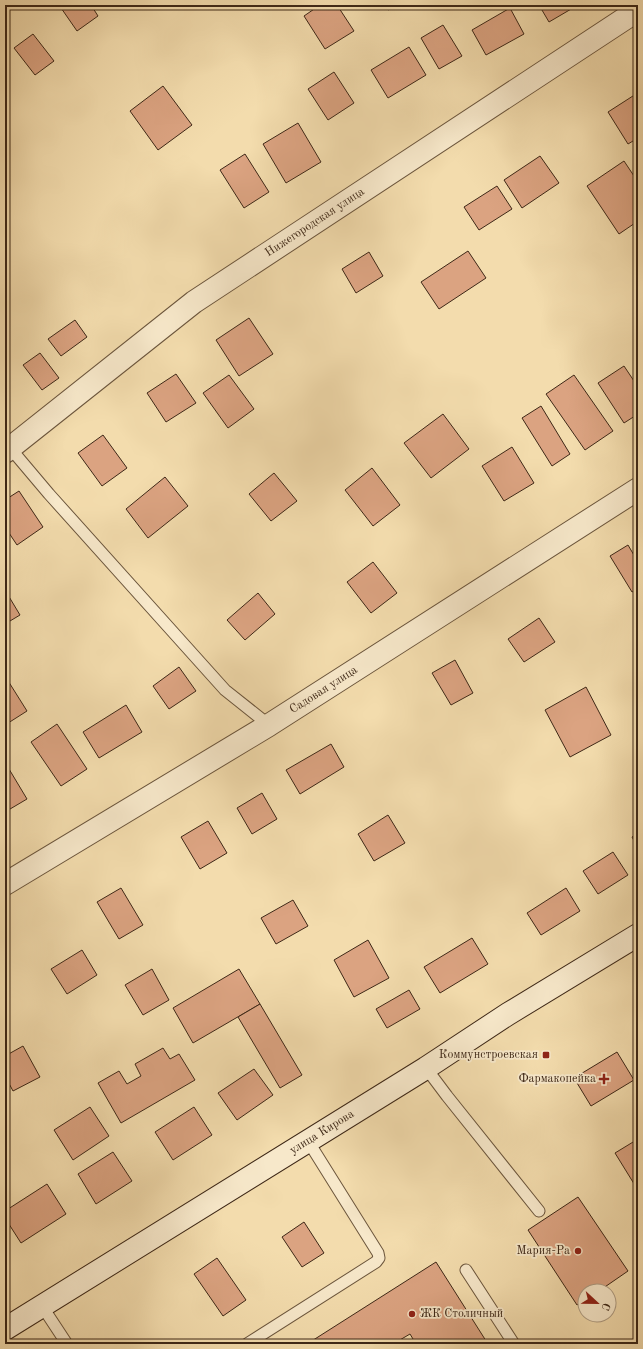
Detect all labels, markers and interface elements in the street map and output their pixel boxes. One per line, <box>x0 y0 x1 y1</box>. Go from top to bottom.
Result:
street label: Нижегородская улица <box>263 186 367 259</box>
street label: Садовая улица <box>288 664 360 716</box>
place label: Коммунстроевская <box>439 1049 538 1061</box>
marker: Коммунстроевская <box>541 1050 551 1060</box>
place label: Фармакопейка <box>518 1073 596 1085</box>
marker: Фармакопейка <box>599 1074 609 1084</box>
street label: улица Кирова <box>288 1108 356 1157</box>
place label: Мария-Ра <box>517 1245 570 1257</box>
marker: Мария-Ра <box>573 1246 583 1256</box>
north arrow <box>577 1283 617 1323</box>
text: С <box>598 1301 611 1312</box>
place label: ЖК Столичный <box>420 1308 503 1320</box>
marker: ЖК Столичный <box>407 1309 417 1319</box>

